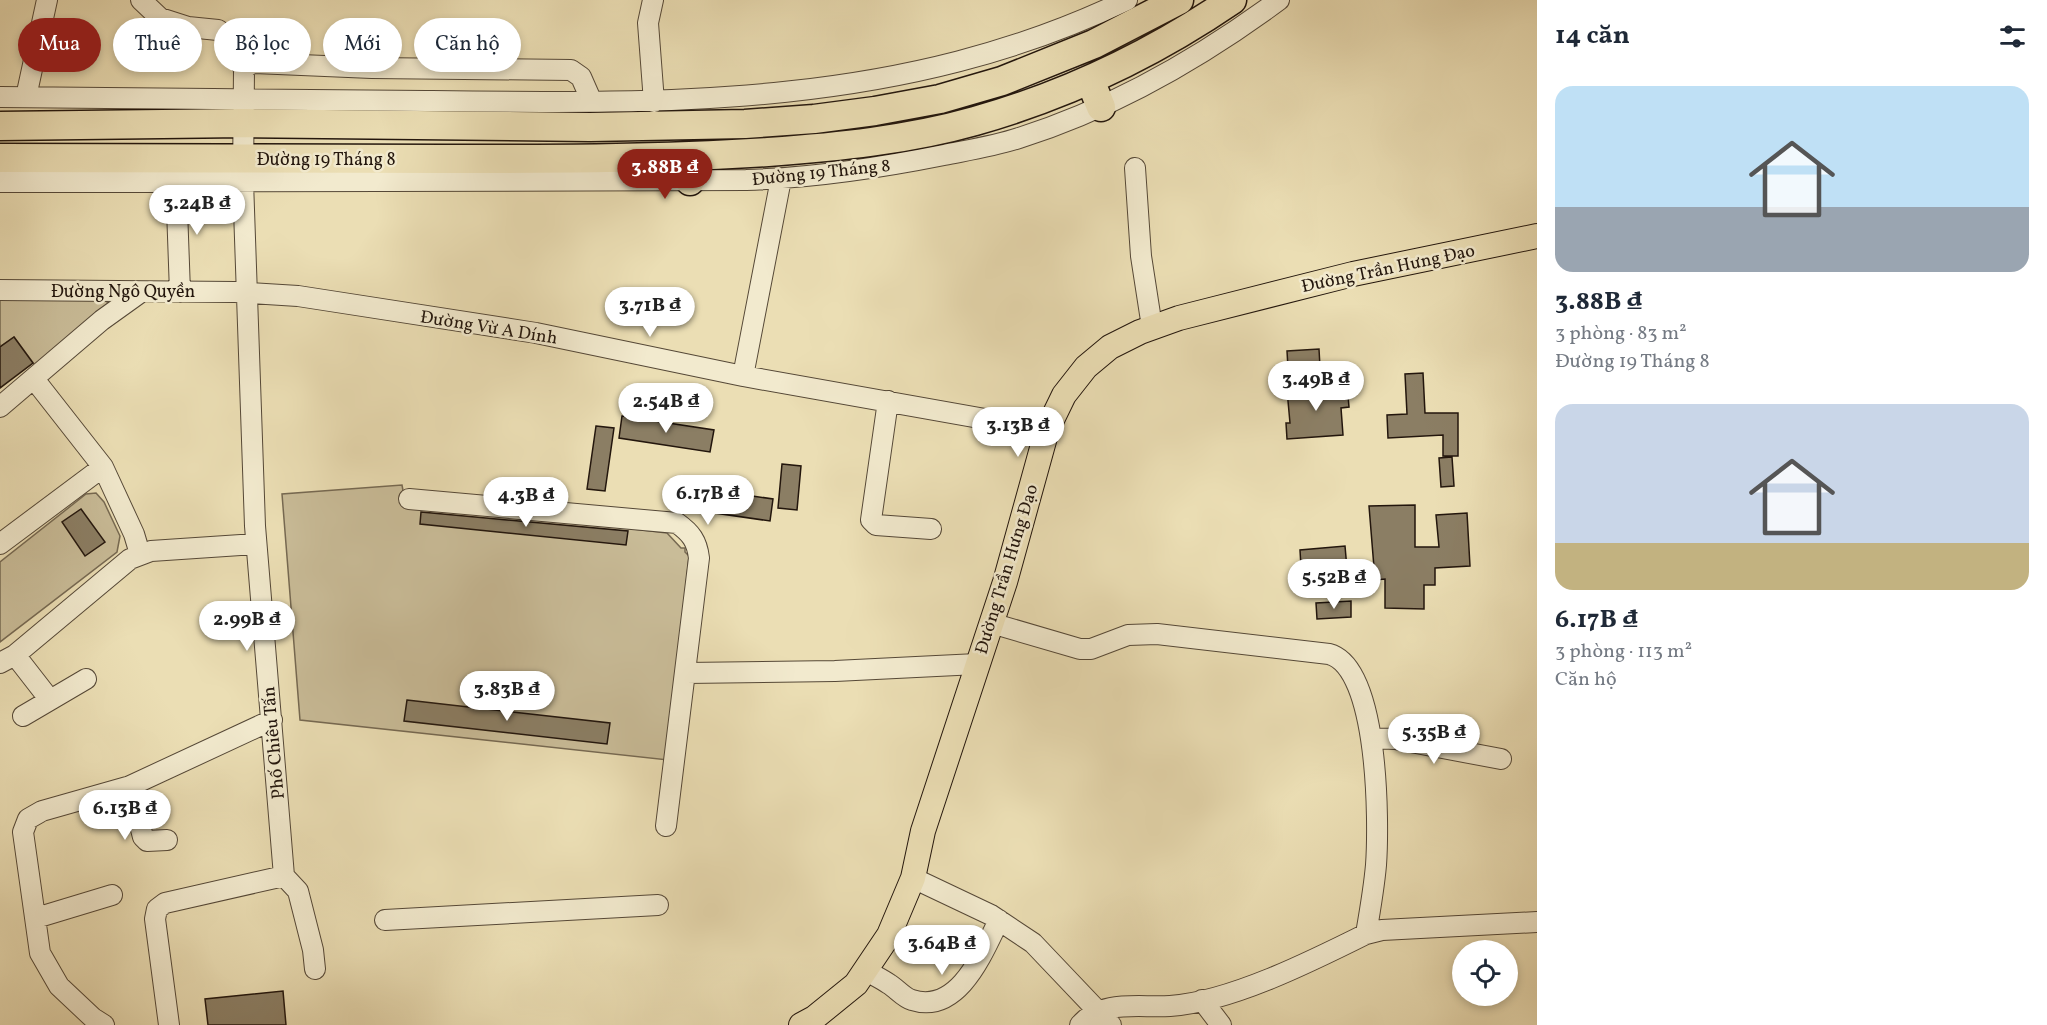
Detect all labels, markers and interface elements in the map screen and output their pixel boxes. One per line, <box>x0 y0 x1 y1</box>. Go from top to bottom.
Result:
chip: Mua <box>18 18 101 72</box>
chip: Thuê <box>113 18 202 72</box>
chip: Bộ lọc <box>214 18 311 72</box>
chip: Mới <box>323 18 402 72</box>
chip: Căn hộ <box>414 18 521 72</box>
text: 14 căn <box>1555 18 1630 54</box>
icon: filters <box>1996 20 2029 53</box>
icon: home <box>1738 125 1846 233</box>
street label: Đường 19 Tháng 8 <box>256 148 396 173</box>
pin: 3.88B ₫ <box>610 149 720 200</box>
text: 3.88B ₫ <box>631 154 699 182</box>
street label: Đường 19 Tháng 8 <box>751 154 892 193</box>
pin: 3.24B ₫ <box>142 185 252 236</box>
text: 3.24B ₫ <box>163 190 231 218</box>
street label: Đường Trần Hưng Đạo <box>1299 239 1477 300</box>
street label: Đường Ngô Quyền <box>51 280 196 305</box>
text: 3.88B ₫ <box>1555 284 1642 320</box>
pin: 3.71B ₫ <box>595 287 705 338</box>
text: 3.71B ₫ <box>619 292 681 320</box>
street label: Đường Vừ A Dính <box>418 305 559 352</box>
text: 3 phòng · 83 m² <box>1555 320 1687 348</box>
text: Đường 19 Tháng 8 <box>1555 348 1710 376</box>
pin: 3.49B ₫ <box>1261 361 1371 412</box>
text: 3.49B ₫ <box>1282 366 1350 394</box>
pin: 2.54B ₫ <box>611 383 721 434</box>
text: 2.54B ₫ <box>632 388 700 416</box>
pin: 3.13B ₫ <box>963 407 1073 458</box>
text: 3.13B ₫ <box>986 412 1050 440</box>
icon: home <box>1738 443 1846 551</box>
pin: 6.17B ₫ <box>653 475 763 526</box>
pin: 4.3B ₫ <box>477 477 575 528</box>
text: 6.17B ₫ <box>676 480 740 508</box>
street label: Đường Trần Hưng Đạo <box>970 481 1045 658</box>
text: 4.3B ₫ <box>497 482 555 510</box>
pin: 5.52B ₫ <box>1279 559 1389 610</box>
text: 5.52B ₫ <box>1302 564 1366 592</box>
pin: 2.99B ₫ <box>192 601 302 652</box>
text: 6.17B ₫ <box>1555 602 1638 638</box>
text: 2.99B ₫ <box>213 606 281 634</box>
text: 3 phòng · 113 m² <box>1555 638 1692 666</box>
text: Căn hộ <box>1555 666 1617 694</box>
pin: 3.83B ₫ <box>452 671 562 722</box>
text: 3.83B ₫ <box>474 676 540 704</box>
street label: Phố Chiêu Tấn <box>257 685 292 800</box>
pin: 5.35B ₫ <box>1379 714 1489 765</box>
text: 5.35B ₫ <box>1402 719 1466 747</box>
pin: 6.13B ₫ <box>70 790 180 841</box>
text: 6.13B ₫ <box>93 795 157 823</box>
pin: 3.64B ₫ <box>887 925 997 976</box>
text: 3.64B ₫ <box>908 930 976 958</box>
map controls <box>1452 940 1518 1006</box>
button: locate <box>1452 940 1518 1006</box>

